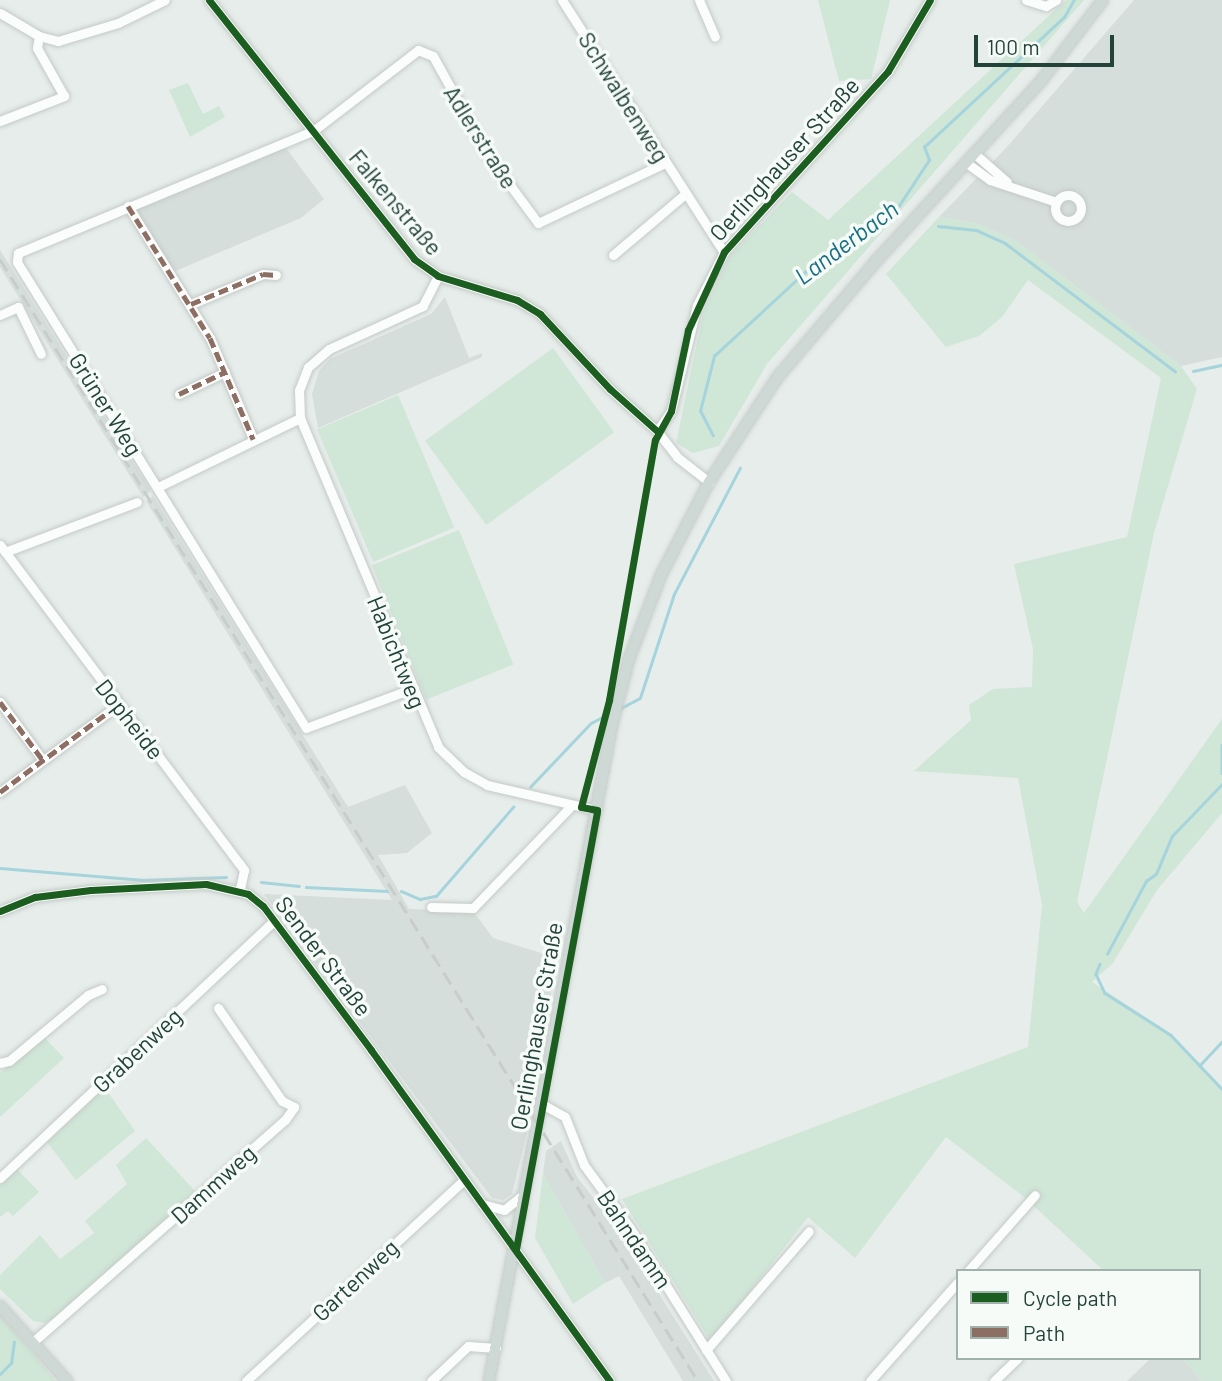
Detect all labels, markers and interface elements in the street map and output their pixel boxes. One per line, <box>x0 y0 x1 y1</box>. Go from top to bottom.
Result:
scale bar <box>977 21 1117 65</box>
street label: Schwalbenweg <box>573 27 675 167</box>
text: 100 m <box>987 34 1040 59</box>
street label: Oerlinghauser Straße <box>703 72 865 246</box>
street label: Adlerstraße <box>438 80 524 194</box>
street label: Falkenstraße <box>344 143 448 261</box>
water label: Landerbach <box>789 194 903 290</box>
street label: Grüner Weg <box>64 348 148 460</box>
street label: Habichtweg <box>362 592 432 712</box>
street label: Dopheide <box>90 673 170 765</box>
street label: Sender Straße <box>270 891 378 1021</box>
street label: Oerlinghauser Straße <box>504 920 568 1132</box>
street label: Grabenweg <box>87 1002 187 1098</box>
street label: Dammweg <box>165 1139 261 1229</box>
street label: Bahndamm <box>592 1184 678 1294</box>
street label: Gartenweg <box>306 1233 404 1327</box>
legend <box>956 1269 1201 1360</box>
text: Cycle path <box>1023 1285 1117 1310</box>
text: Path <box>1023 1320 1065 1345</box>

